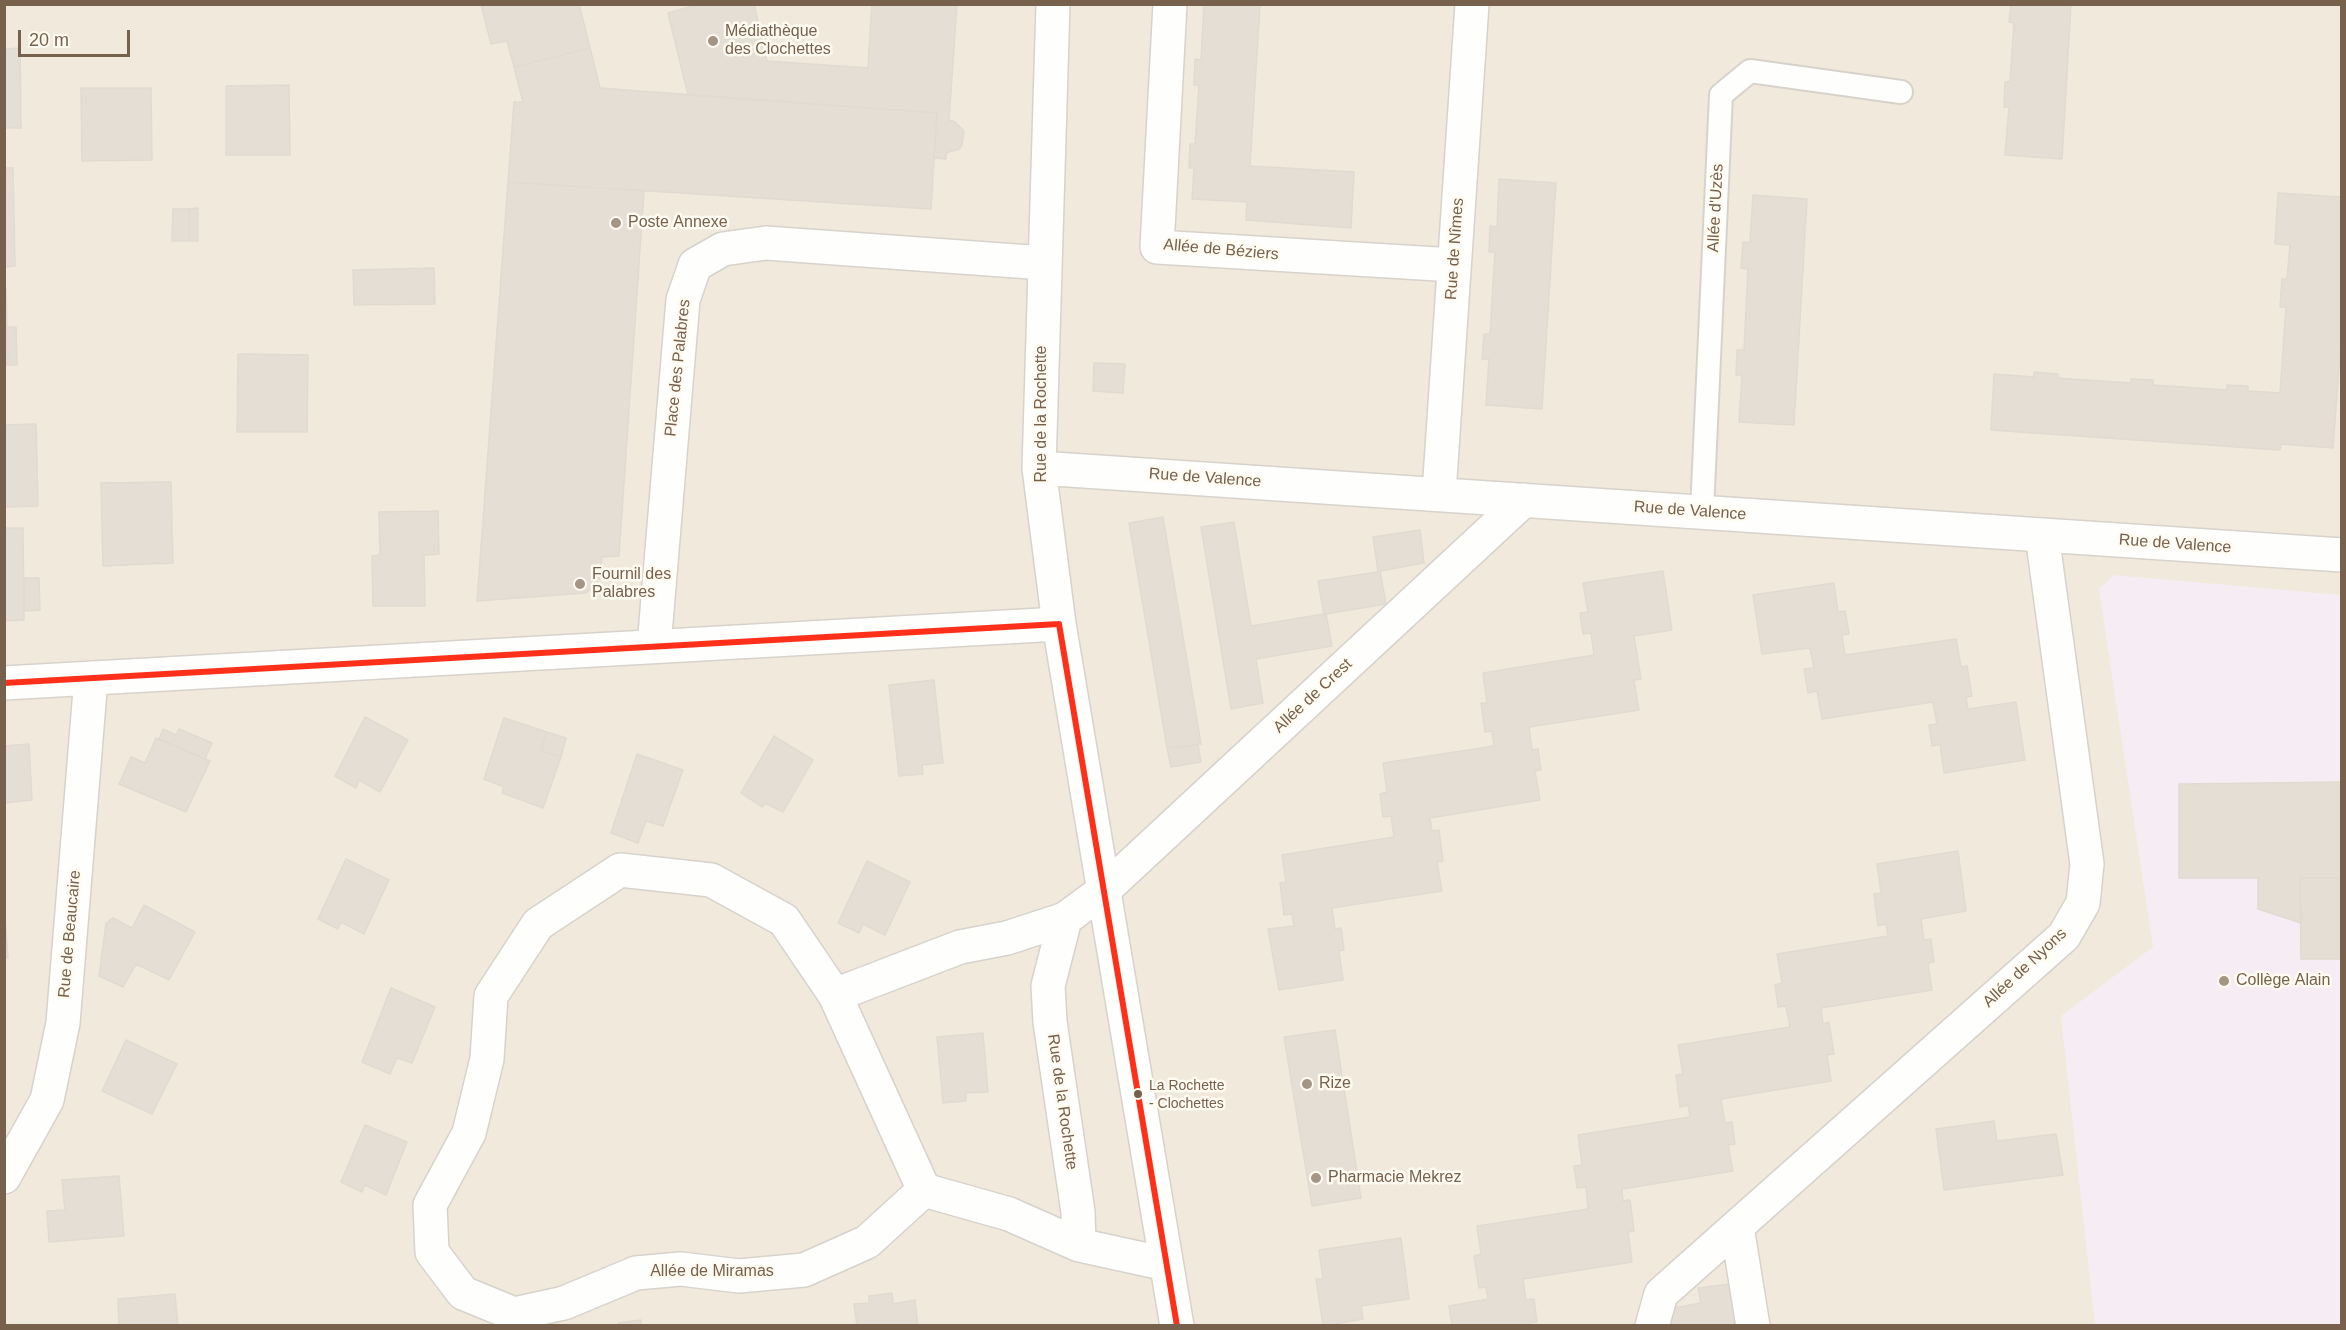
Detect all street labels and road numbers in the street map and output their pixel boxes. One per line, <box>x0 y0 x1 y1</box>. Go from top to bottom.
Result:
street label: Allée d'Uzès <box>1704 163 1728 253</box>
street label: Rue de Nîmes <box>1442 197 1468 301</box>
street label: Allée de Béziers <box>1163 235 1279 265</box>
street label: Place des Palabres <box>661 298 695 438</box>
street label: Rue de la Rochette <box>1032 346 1052 482</box>
street label: Rue de Valence <box>1148 464 1262 492</box>
street label: Rue de Valence <box>1633 497 1747 525</box>
street label: Rue de Valence <box>2118 530 2232 558</box>
street label: Allée de Crest <box>1270 655 1356 737</box>
street label: Rue de Beaucaire <box>55 869 85 999</box>
street label: Allée de Nyons <box>1979 924 2071 1012</box>
street label: Rue de la Rochette <box>1043 1033 1081 1171</box>
street label: Allée de Miramas <box>650 1262 774 1282</box>

